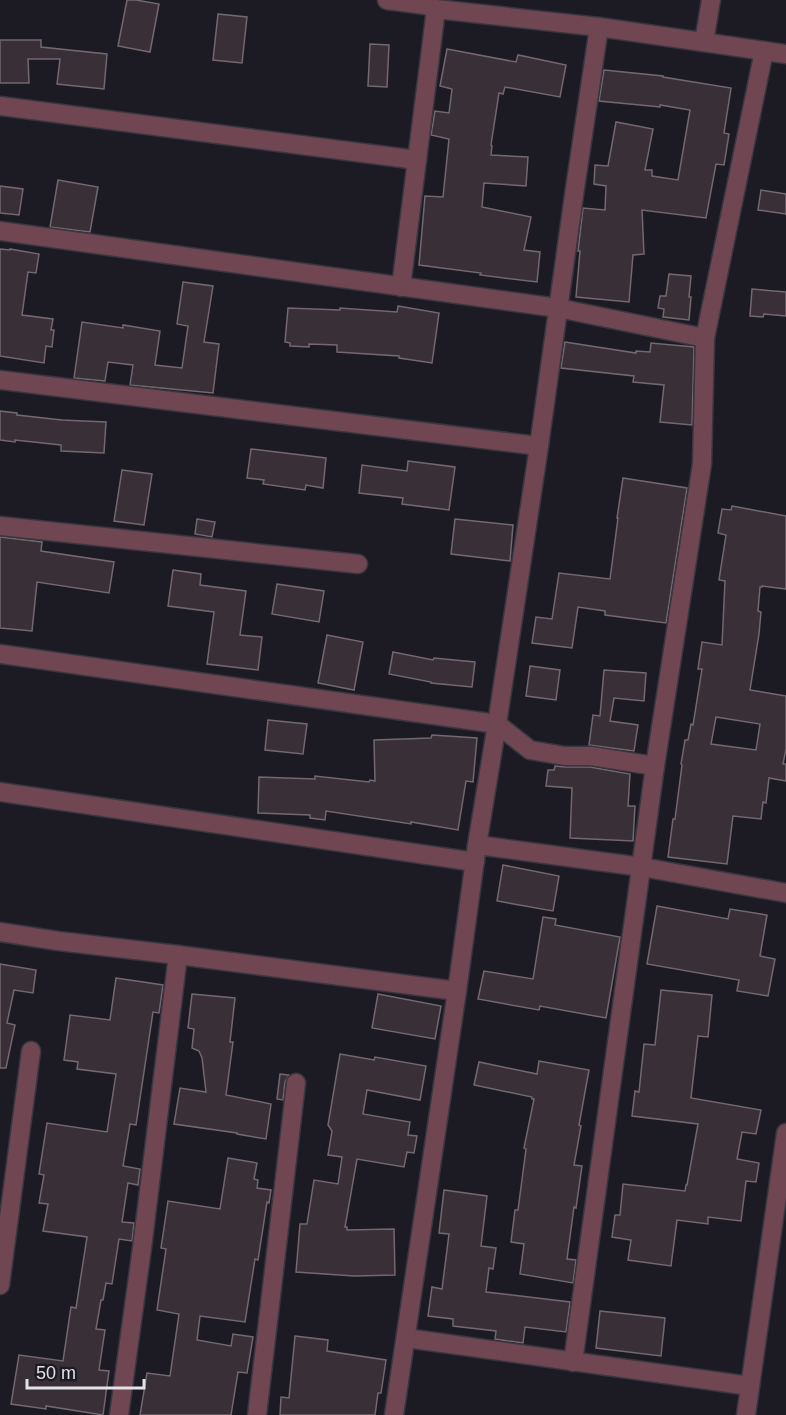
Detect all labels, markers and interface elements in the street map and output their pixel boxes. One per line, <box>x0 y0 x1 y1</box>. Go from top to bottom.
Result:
scale bar <box>27 1352 144 1390</box>
text: 50 m <box>36 1363 76 1383</box>

